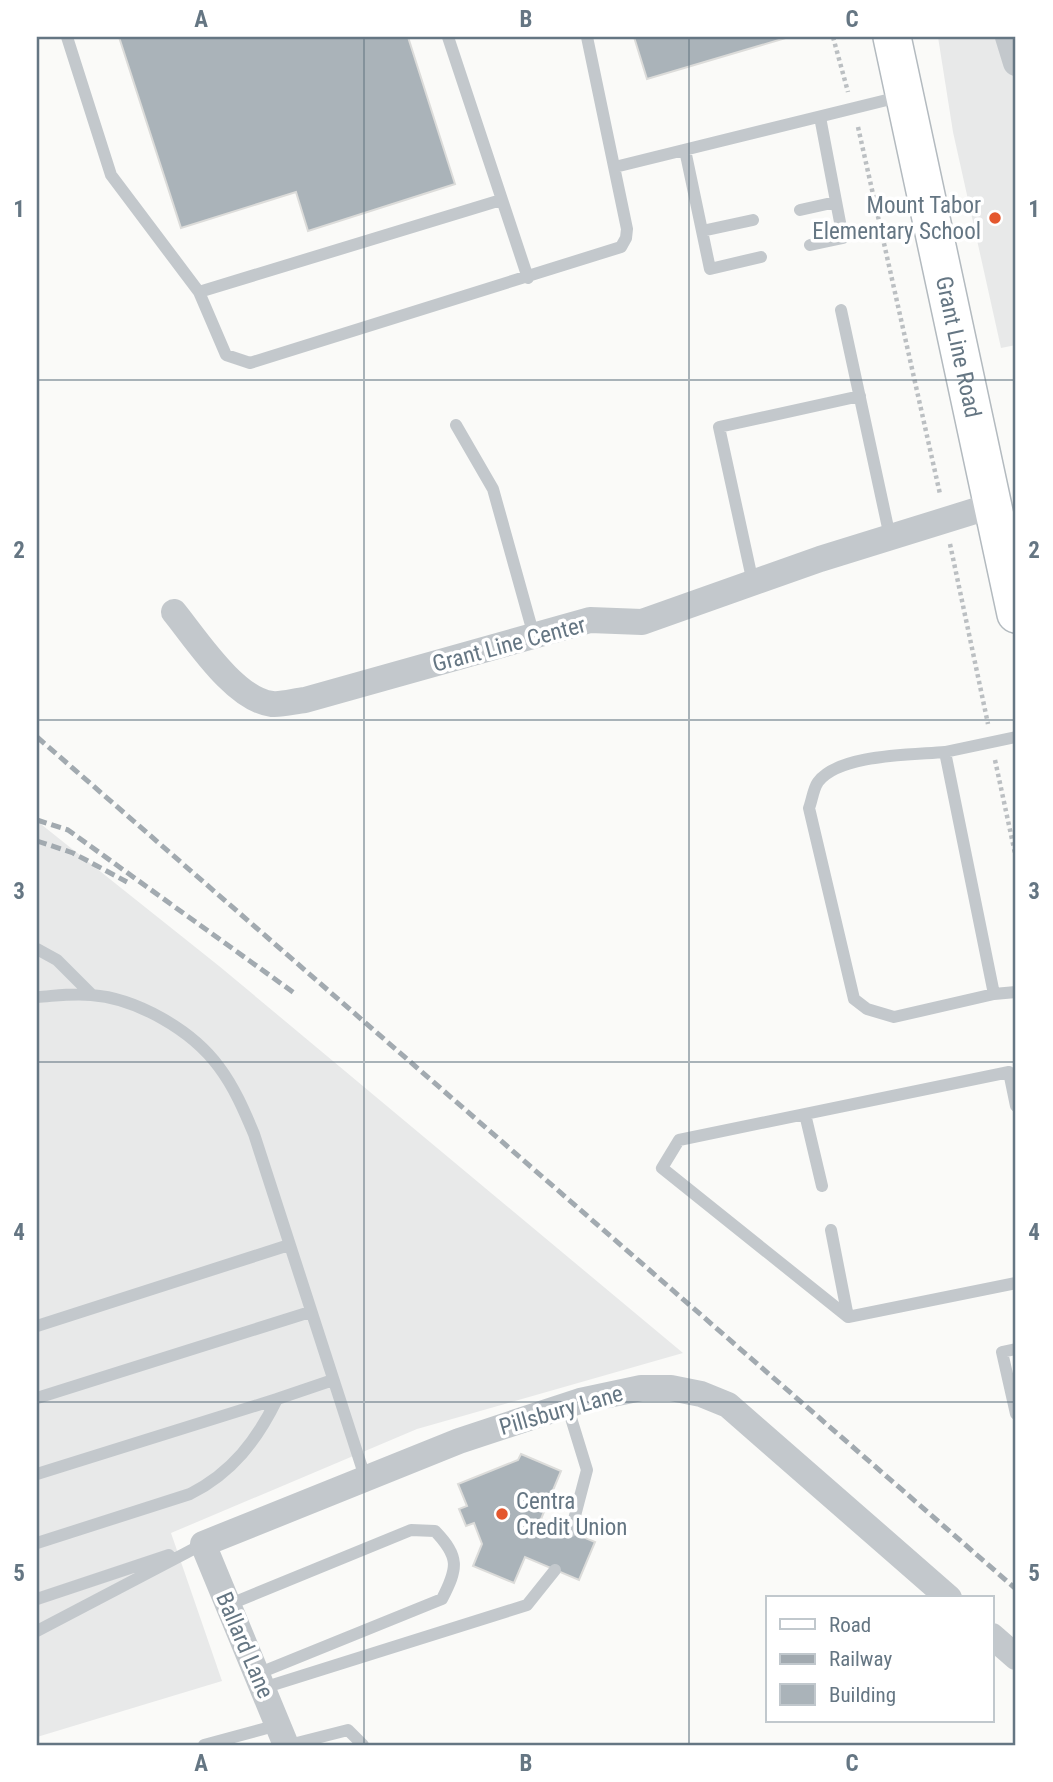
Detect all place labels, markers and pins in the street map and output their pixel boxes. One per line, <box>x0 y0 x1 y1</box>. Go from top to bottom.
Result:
place label: Mount Tabor Elementary School <box>812 192 981 245</box>
marker: Mount Tabor Elementary School <box>987 210 1003 226</box>
place label: Centra Credit Union <box>516 1488 627 1541</box>
marker: Centra Credit Union <box>494 1506 510 1522</box>

